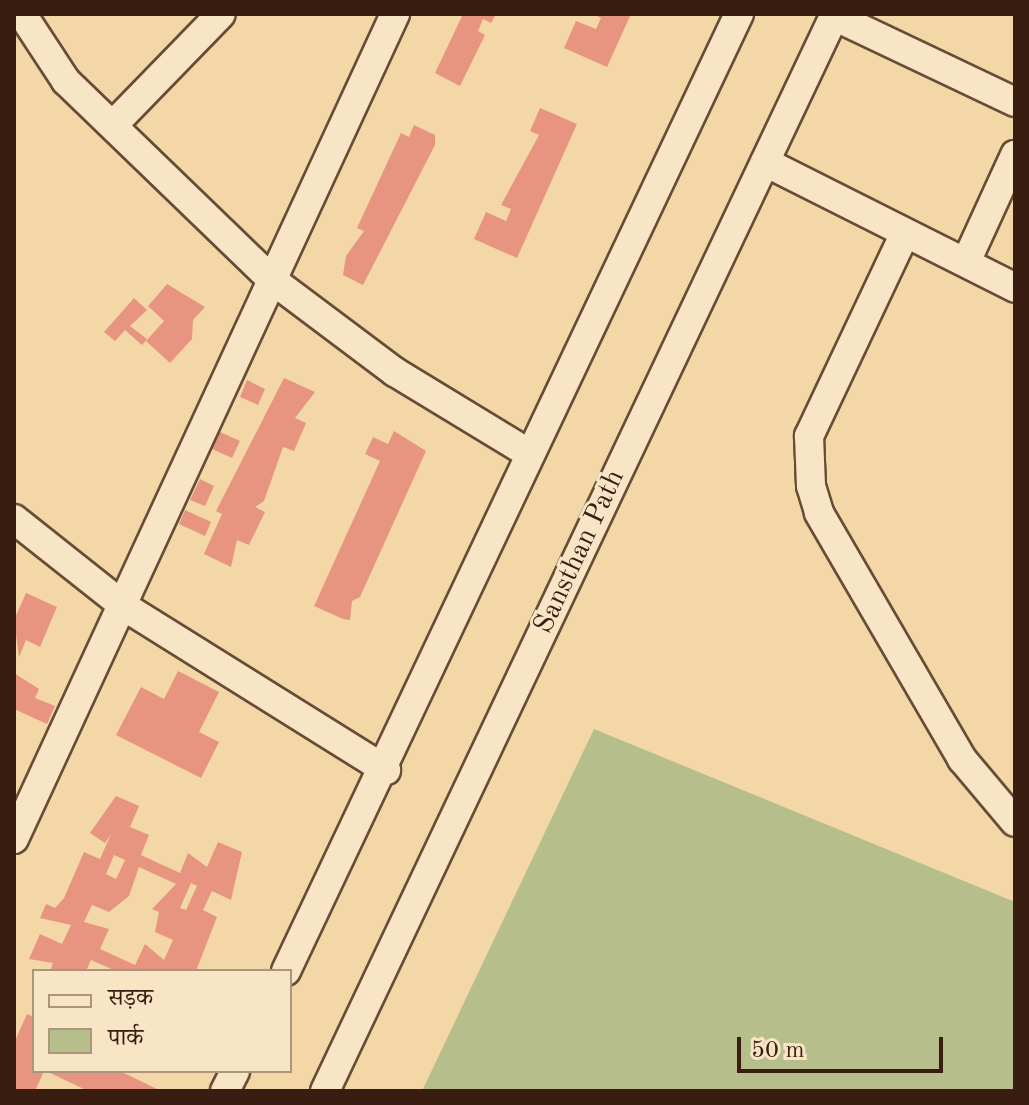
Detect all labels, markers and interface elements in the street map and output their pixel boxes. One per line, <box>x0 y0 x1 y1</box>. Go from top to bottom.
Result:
street label: Sansthan Path <box>527 465 633 639</box>
legend <box>32 969 292 1073</box>
text: सड़क <box>108 987 153 1011</box>
scale bar <box>741 1021 947 1071</box>
text: पार्क <box>108 1027 143 1051</box>
text: 50 m <box>751 1039 805 1063</box>

